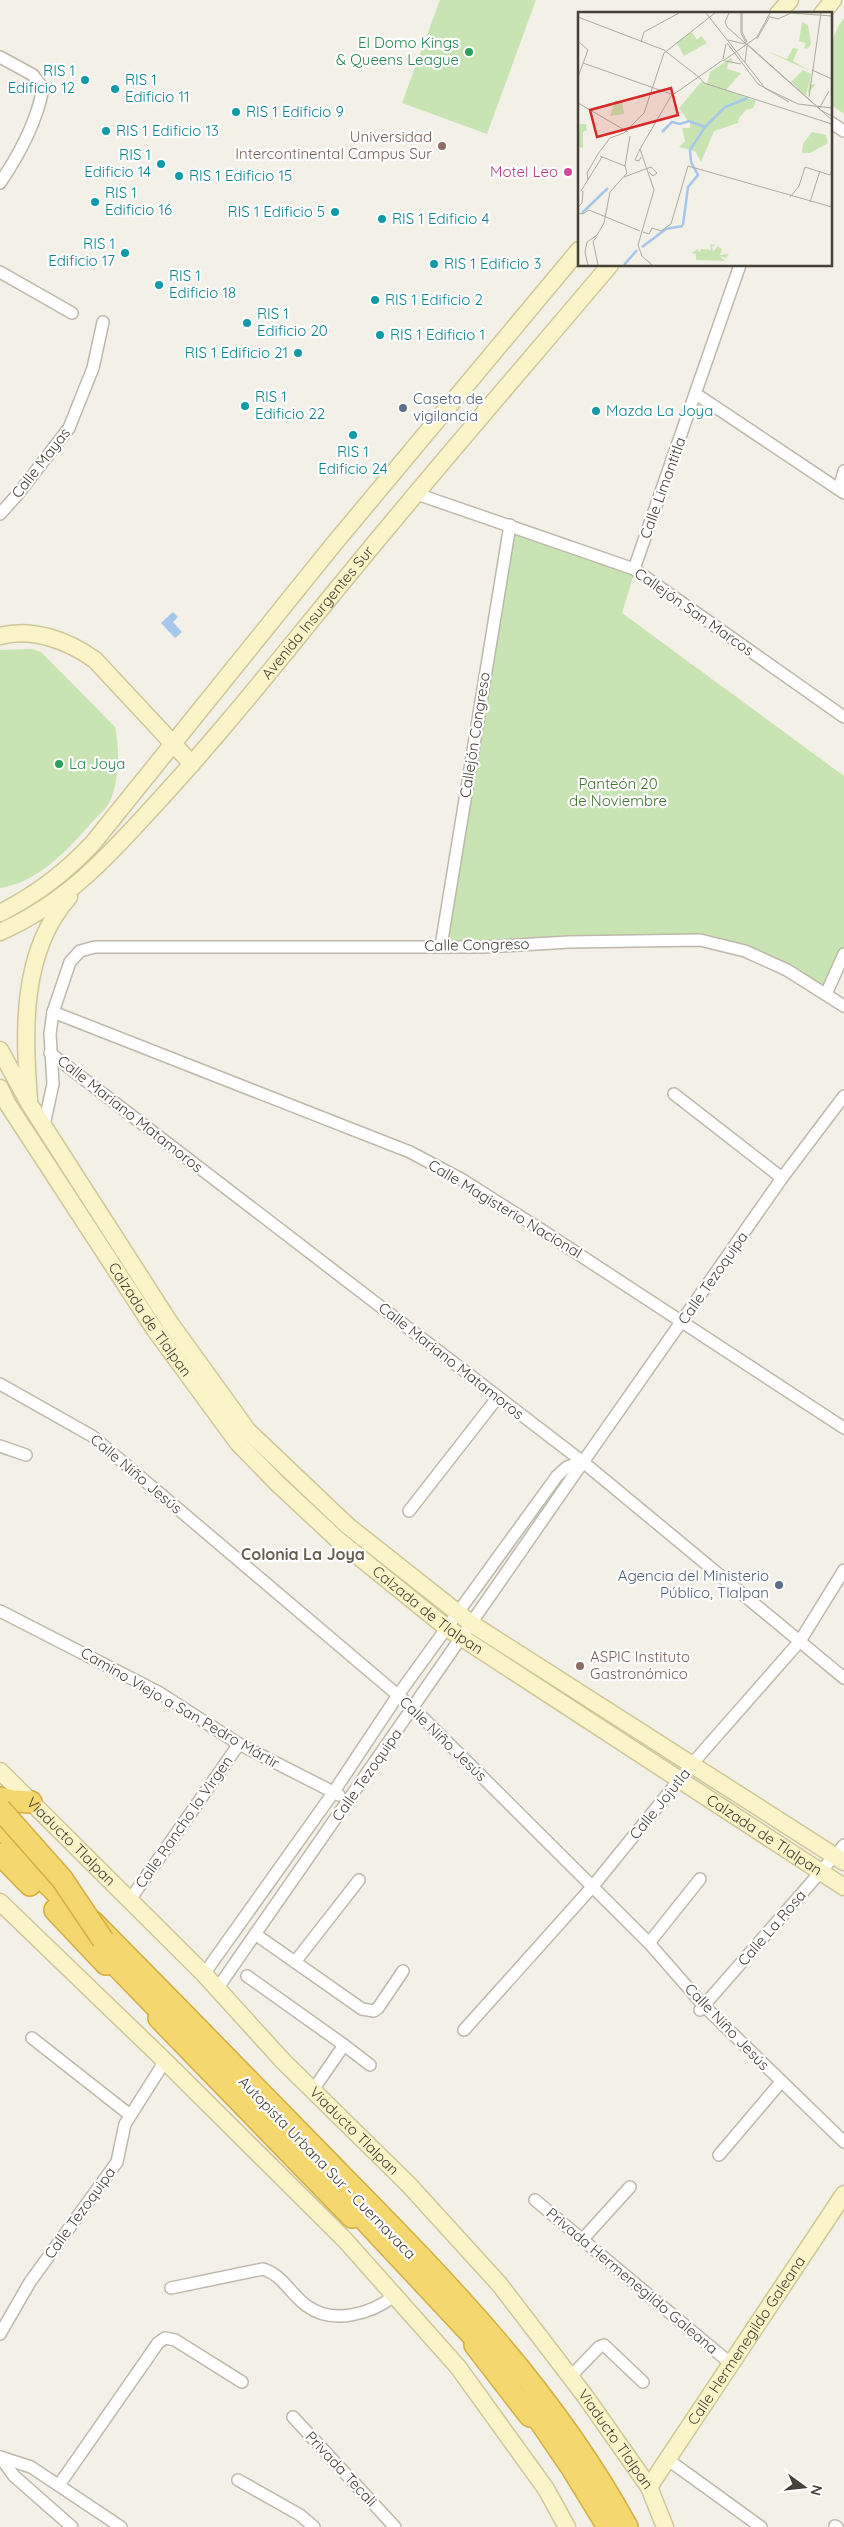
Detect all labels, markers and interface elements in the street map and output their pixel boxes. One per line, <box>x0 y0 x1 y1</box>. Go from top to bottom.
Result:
inset map <box>578 12 832 266</box>
place label: El Domo Kings & Queens League <box>336 33 459 69</box>
marker: El Domo Kings & Queens League <box>463 46 475 58</box>
place label: RIS 1 Edificio 12 <box>8 61 75 97</box>
place label: RIS 1 Edificio 11 <box>125 70 190 106</box>
marker: RIS 1 Edificio 12 <box>79 74 91 86</box>
marker: RIS 1 Edificio 11 <box>109 83 121 95</box>
place label: RIS 1 Edificio 9 <box>246 102 344 121</box>
marker: RIS 1 Edificio 9 <box>230 106 242 118</box>
place label: RIS 1 Edificio 13 <box>116 121 219 140</box>
marker: RIS 1 Edificio 13 <box>100 125 112 137</box>
place label: Universidad Intercontinental Campus Sur <box>235 127 432 163</box>
marker: Universidad Intercontinental Campus Sur <box>436 140 448 152</box>
place label: RIS 1 Edificio 14 <box>84 145 151 181</box>
marker: RIS 1 Edificio 14 <box>155 158 167 170</box>
place label: Motel Leo <box>490 162 558 181</box>
place label: RIS 1 Edificio 15 <box>189 166 292 185</box>
marker: Motel Leo <box>562 166 574 178</box>
marker: RIS 1 Edificio 15 <box>173 170 185 182</box>
place label: RIS 1 Edificio 16 <box>105 183 172 219</box>
marker: RIS 1 Edificio 16 <box>89 196 101 208</box>
place label: RIS 1 Edificio 5 <box>227 202 325 221</box>
marker: RIS 1 Edificio 5 <box>329 206 341 218</box>
place label: RIS 1 Edificio 4 <box>392 209 489 228</box>
marker: RIS 1 Edificio 4 <box>376 213 388 225</box>
place label: RIS 1 Edificio 17 <box>48 234 115 270</box>
marker: RIS 1 Edificio 17 <box>119 247 131 259</box>
place label: RIS 1 Edificio 3 <box>444 254 541 273</box>
marker: RIS 1 Edificio 3 <box>428 258 440 270</box>
place label: RIS 1 Edificio 18 <box>169 266 236 302</box>
marker: RIS 1 Edificio 18 <box>153 279 165 291</box>
place label: RIS 1 Edificio 2 <box>385 290 483 309</box>
marker: RIS 1 Edificio 2 <box>369 294 381 306</box>
place label: RIS 1 Edificio 20 <box>257 304 328 340</box>
marker: RIS 1 Edificio 20 <box>241 317 253 329</box>
place label: RIS 1 Edificio 1 <box>390 325 485 344</box>
marker: RIS 1 Edificio 1 <box>374 329 386 341</box>
place label: RIS 1 Edificio 21 <box>185 343 288 362</box>
marker: RIS 1 Edificio 21 <box>292 347 304 359</box>
place label: RIS 1 Edificio 22 <box>255 387 325 423</box>
place label: Caseta de vigilancia <box>413 389 483 425</box>
marker: RIS 1 Edificio 22 <box>239 400 251 412</box>
place label: Mazda La Joya <box>606 401 713 420</box>
marker: Caseta de vigilancia <box>397 402 409 414</box>
marker: Mazda La Joya <box>590 405 602 417</box>
street label: Calle Mayas <box>7 424 74 502</box>
marker: RIS 1 Edificio 24 <box>347 429 359 441</box>
street label: Calle Limantitla <box>635 434 690 541</box>
place label: RIS 1 Edificio 24 <box>318 442 388 478</box>
street label: Avenida Insurgentes Sur <box>257 541 378 683</box>
street label: Callejón San Marcos <box>631 563 758 660</box>
street label: Callejón Congreso <box>455 671 494 799</box>
place label: La Joya <box>69 754 125 773</box>
marker: La Joya <box>53 758 65 770</box>
park label: Panteón 20 de Noviembre <box>569 774 667 810</box>
street label: Calle Congreso <box>424 934 530 955</box>
street label: Calle Mariano Matamoros <box>54 1051 207 1176</box>
street label: Calle Magisterio Nacional <box>425 1155 586 1262</box>
street label: Calle Tezoquipa <box>674 1228 752 1328</box>
street label: Calzada de Tlalpan <box>104 1259 196 1380</box>
street label: Calle Mariano Matamoros <box>375 1298 528 1423</box>
street label: Calle Niño Jesús <box>87 1430 186 1517</box>
district label: Colonia La Joya <box>241 1544 365 1564</box>
street label: Calzada de Tlalpan <box>369 1561 487 1658</box>
place label: Agencia del Ministerio Público, Tlalpan <box>618 1566 769 1602</box>
marker: Agencia del Ministerio Público, Tlalpan <box>773 1579 785 1591</box>
street label: Camino Viejo a San Pedro Mártir <box>78 1643 283 1772</box>
place label: ASPIC Instituto Gastronómico <box>590 1647 690 1683</box>
marker: ASPIC Instituto Gastronómico <box>574 1660 586 1672</box>
street label: Calle Niño Jesús <box>396 1692 491 1785</box>
street label: Calle Tezoquipa <box>328 1725 406 1825</box>
street label: Calle Rancho la Virgen <box>131 1752 236 1892</box>
street label: Calle Jojutla <box>625 1764 694 1843</box>
street label: Calzada de Tlalpan <box>703 1790 826 1879</box>
street label: Viaducto Tlalpan <box>23 1793 120 1890</box>
street label: Calle La Rosa <box>733 1886 810 1970</box>
street label: Calle Niño Jesús <box>681 1979 774 2074</box>
street label: Autopista Urbana Sur - Cuernavaca <box>235 2072 420 2263</box>
street label: Viaducto Tlalpan <box>306 2082 403 2179</box>
street label: Calle Tezoquipa <box>40 2163 119 2262</box>
street label: Privada Hermenegildo Galeana <box>543 2203 722 2358</box>
street label: Calle Hermenegildo Galeana <box>683 2252 809 2428</box>
street label: Viaducto Tlalpan <box>574 2385 658 2493</box>
street label: Privada Tecali <box>302 2427 381 2510</box>
north arrow <box>779 2462 829 2512</box>
text: N <box>807 2483 827 2498</box>

